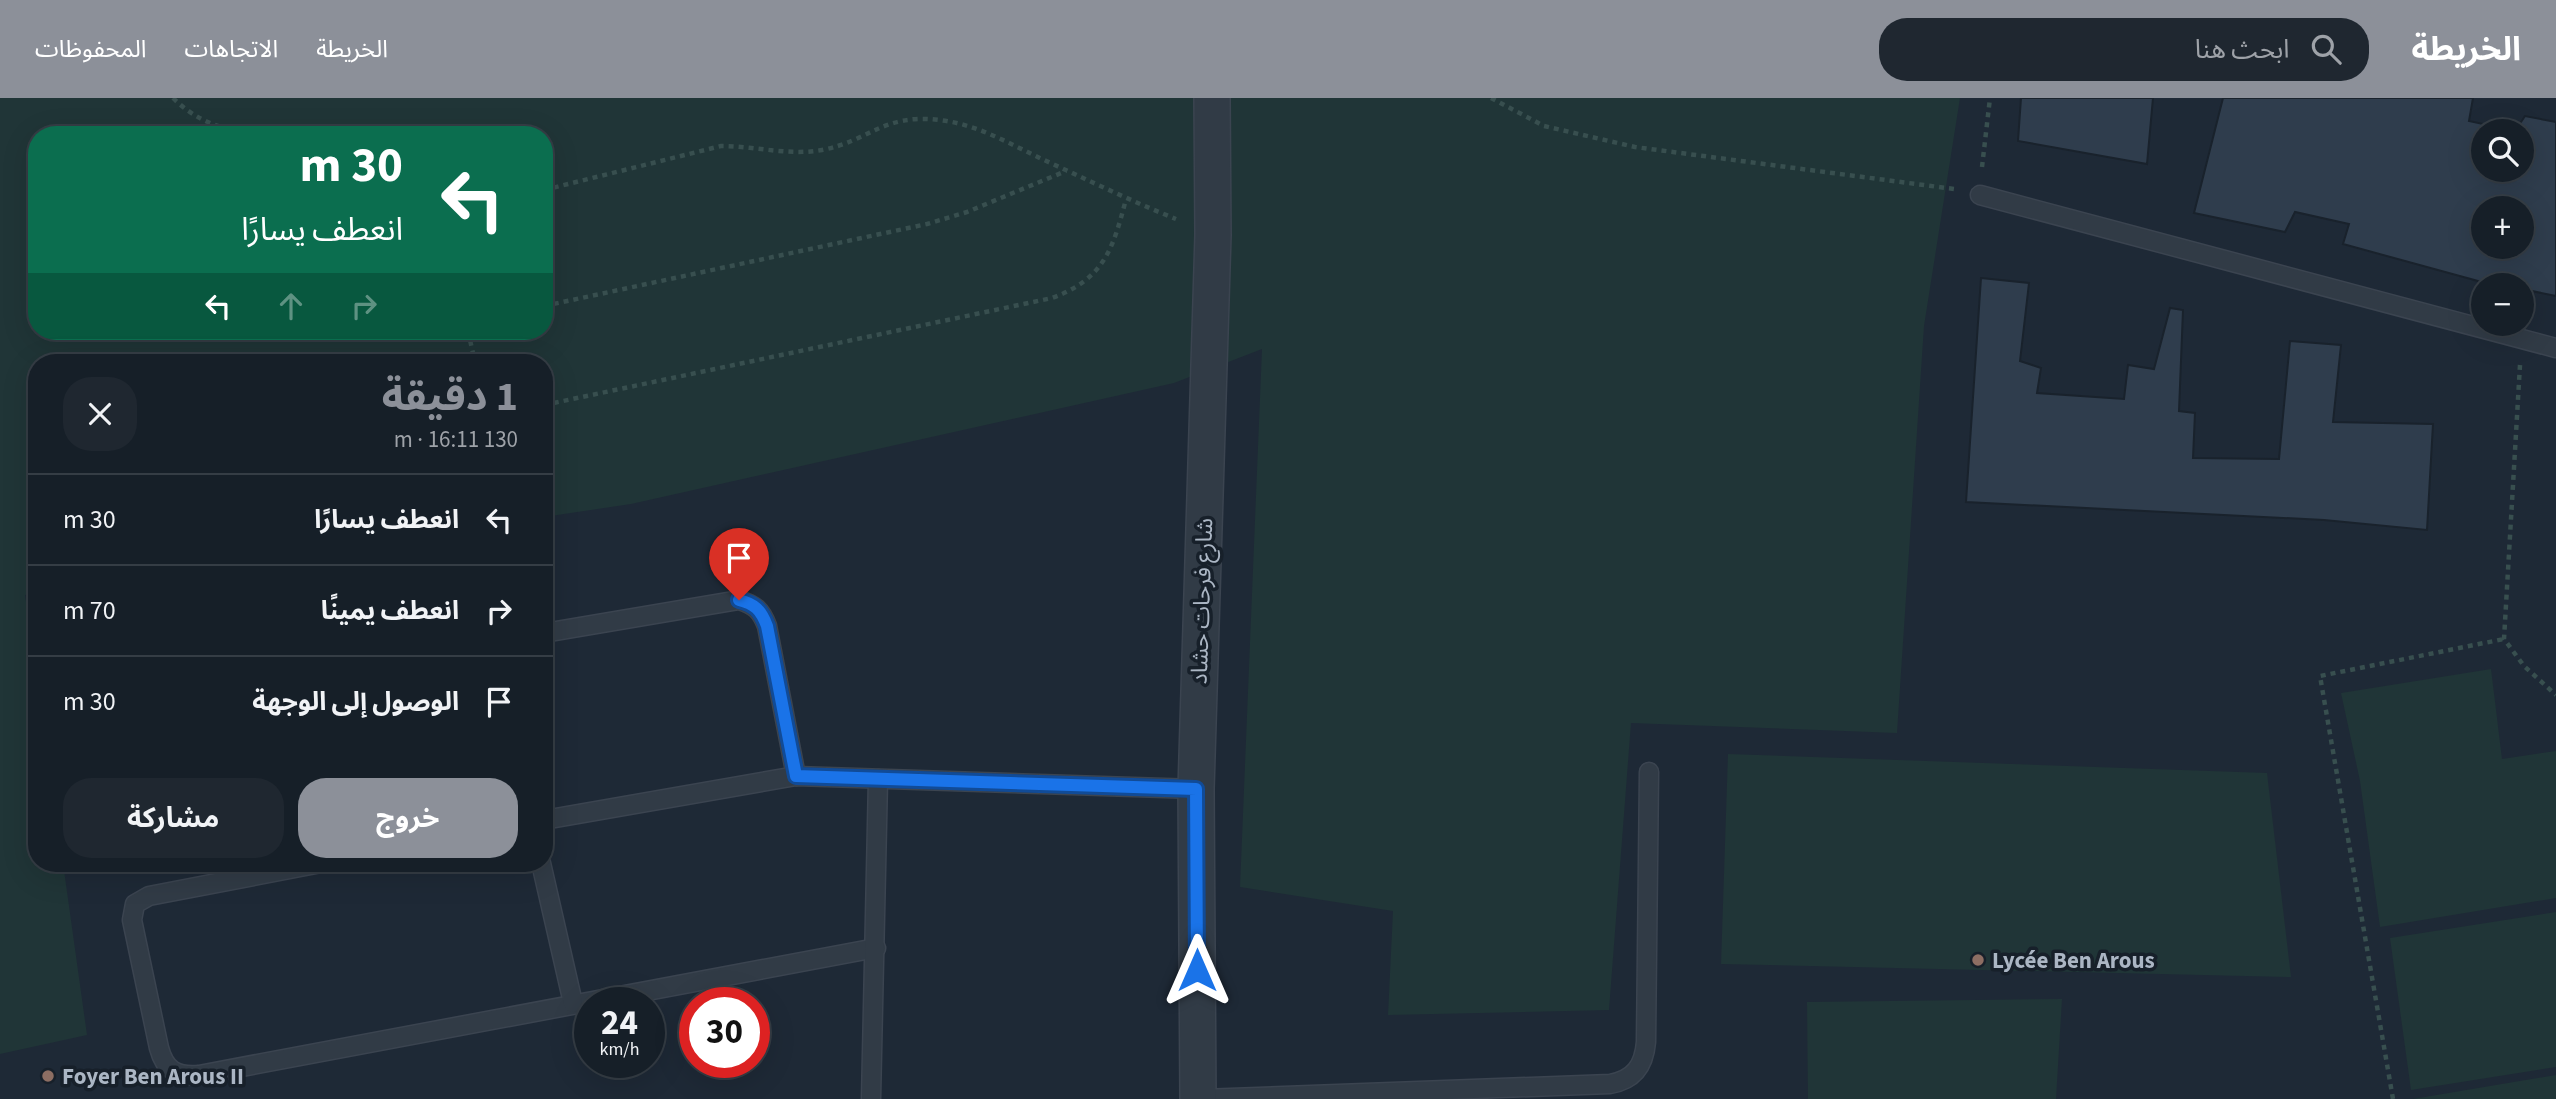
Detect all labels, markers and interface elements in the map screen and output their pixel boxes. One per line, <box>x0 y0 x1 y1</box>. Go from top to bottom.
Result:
search box <box>1879 18 2369 81</box>
text: الخريطة <box>2411 26 2521 73</box>
icon: search <box>2307 30 2345 68</box>
text: ابحث هنا <box>2195 31 2289 68</box>
text: المحفوظات <box>35 32 146 67</box>
text: الاتجاهات <box>184 32 278 67</box>
text: الخريطة <box>316 32 388 67</box>
map controls <box>2471 119 2534 336</box>
button: search <box>2471 119 2534 182</box>
text: 30 m <box>299 131 403 201</box>
icon: left <box>427 154 518 245</box>
button: + <box>2471 196 2534 259</box>
text: انعطف يسارًا <box>241 207 403 253</box>
button: − <box>2471 273 2534 336</box>
icon: left <box>199 287 237 325</box>
icon: ahead <box>272 287 310 325</box>
icon: right <box>345 287 383 325</box>
text: 1 دقيقة <box>382 367 518 427</box>
button: close <box>63 377 137 451</box>
text: 130 m · 16:11 <box>394 423 518 456</box>
text: 30 m <box>63 501 116 538</box>
text: انعطف يسارًا <box>314 501 459 538</box>
icon: left <box>480 501 518 539</box>
street label: شارع فرحات حشاد <box>1183 517 1221 685</box>
pin <box>709 528 769 600</box>
icon: arrive <box>720 539 758 577</box>
text: 70 m <box>63 592 116 629</box>
text: انعطف يمينًا <box>321 592 459 629</box>
icon: right <box>480 592 518 630</box>
text: 30 m <box>63 683 116 720</box>
text: الوصول إلى الوجهة <box>252 683 459 720</box>
icon: arrive <box>480 683 518 721</box>
button: مشاركة <box>63 778 284 858</box>
button: خروج <box>298 778 518 858</box>
position arrow <box>1160 933 1234 1007</box>
place label: Lycée Ben Arous <box>1992 944 2155 977</box>
marker: Lycée Ben Arous <box>1970 952 1986 968</box>
speed limit sign: 30 <box>679 987 770 1078</box>
text: 24 <box>601 998 638 1048</box>
text: km/h <box>600 1037 639 1062</box>
place label: Foyer Ben Arous II <box>62 1060 244 1093</box>
marker: Foyer Ben Arous II <box>40 1068 56 1084</box>

